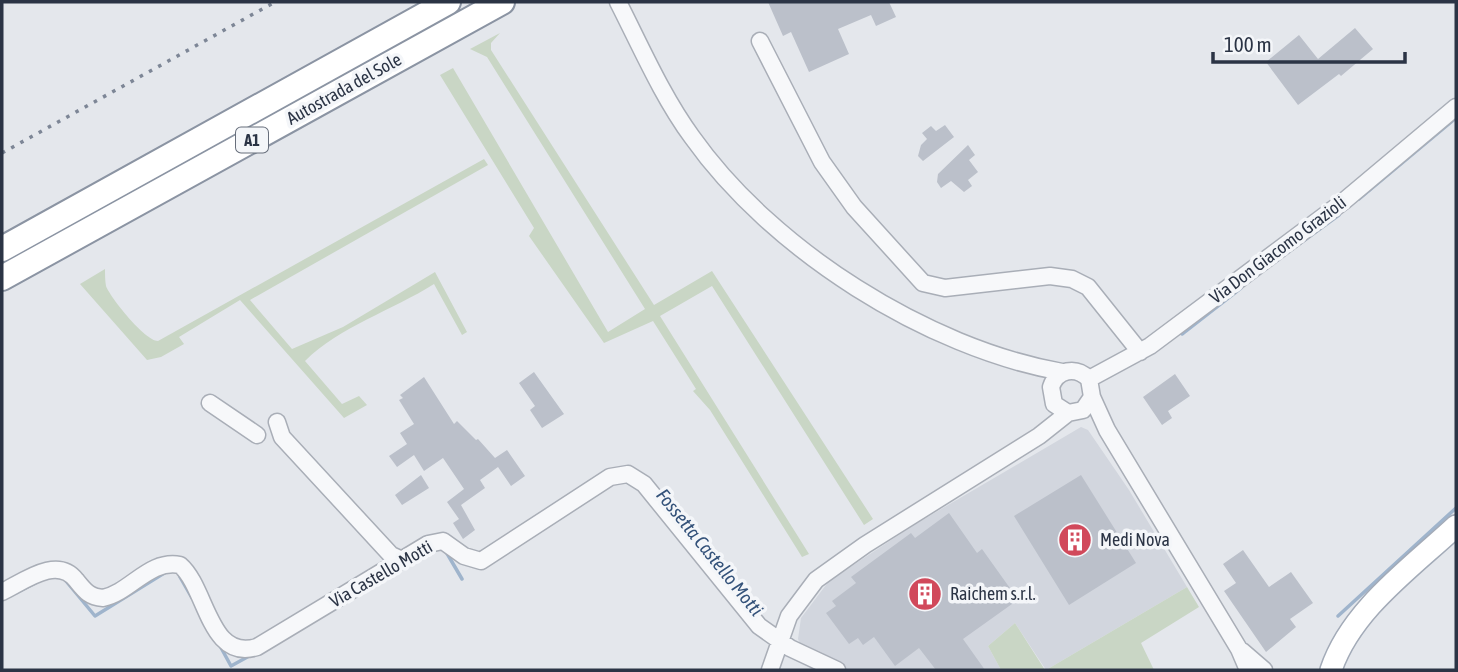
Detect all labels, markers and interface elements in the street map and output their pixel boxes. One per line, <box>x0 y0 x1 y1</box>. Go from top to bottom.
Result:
scale bar <box>1213 21 1406 65</box>
text: 100 m <box>1224 32 1272 56</box>
street label: Autostrada del Sole <box>283 48 405 129</box>
road number: A1 <box>236 128 268 152</box>
street label: Via Don Giacomo Grazioli <box>1205 191 1350 308</box>
water label: Fossetta Castello Motti <box>652 484 768 620</box>
building icon: Medi Nova <box>1056 521 1094 559</box>
place label: Medi Nova <box>1100 529 1170 550</box>
street label: Via Castello Motti <box>326 536 436 611</box>
building icon: Raichem s.r.l. <box>906 575 944 613</box>
place label: Raichem s.r.l. <box>950 583 1036 604</box>

